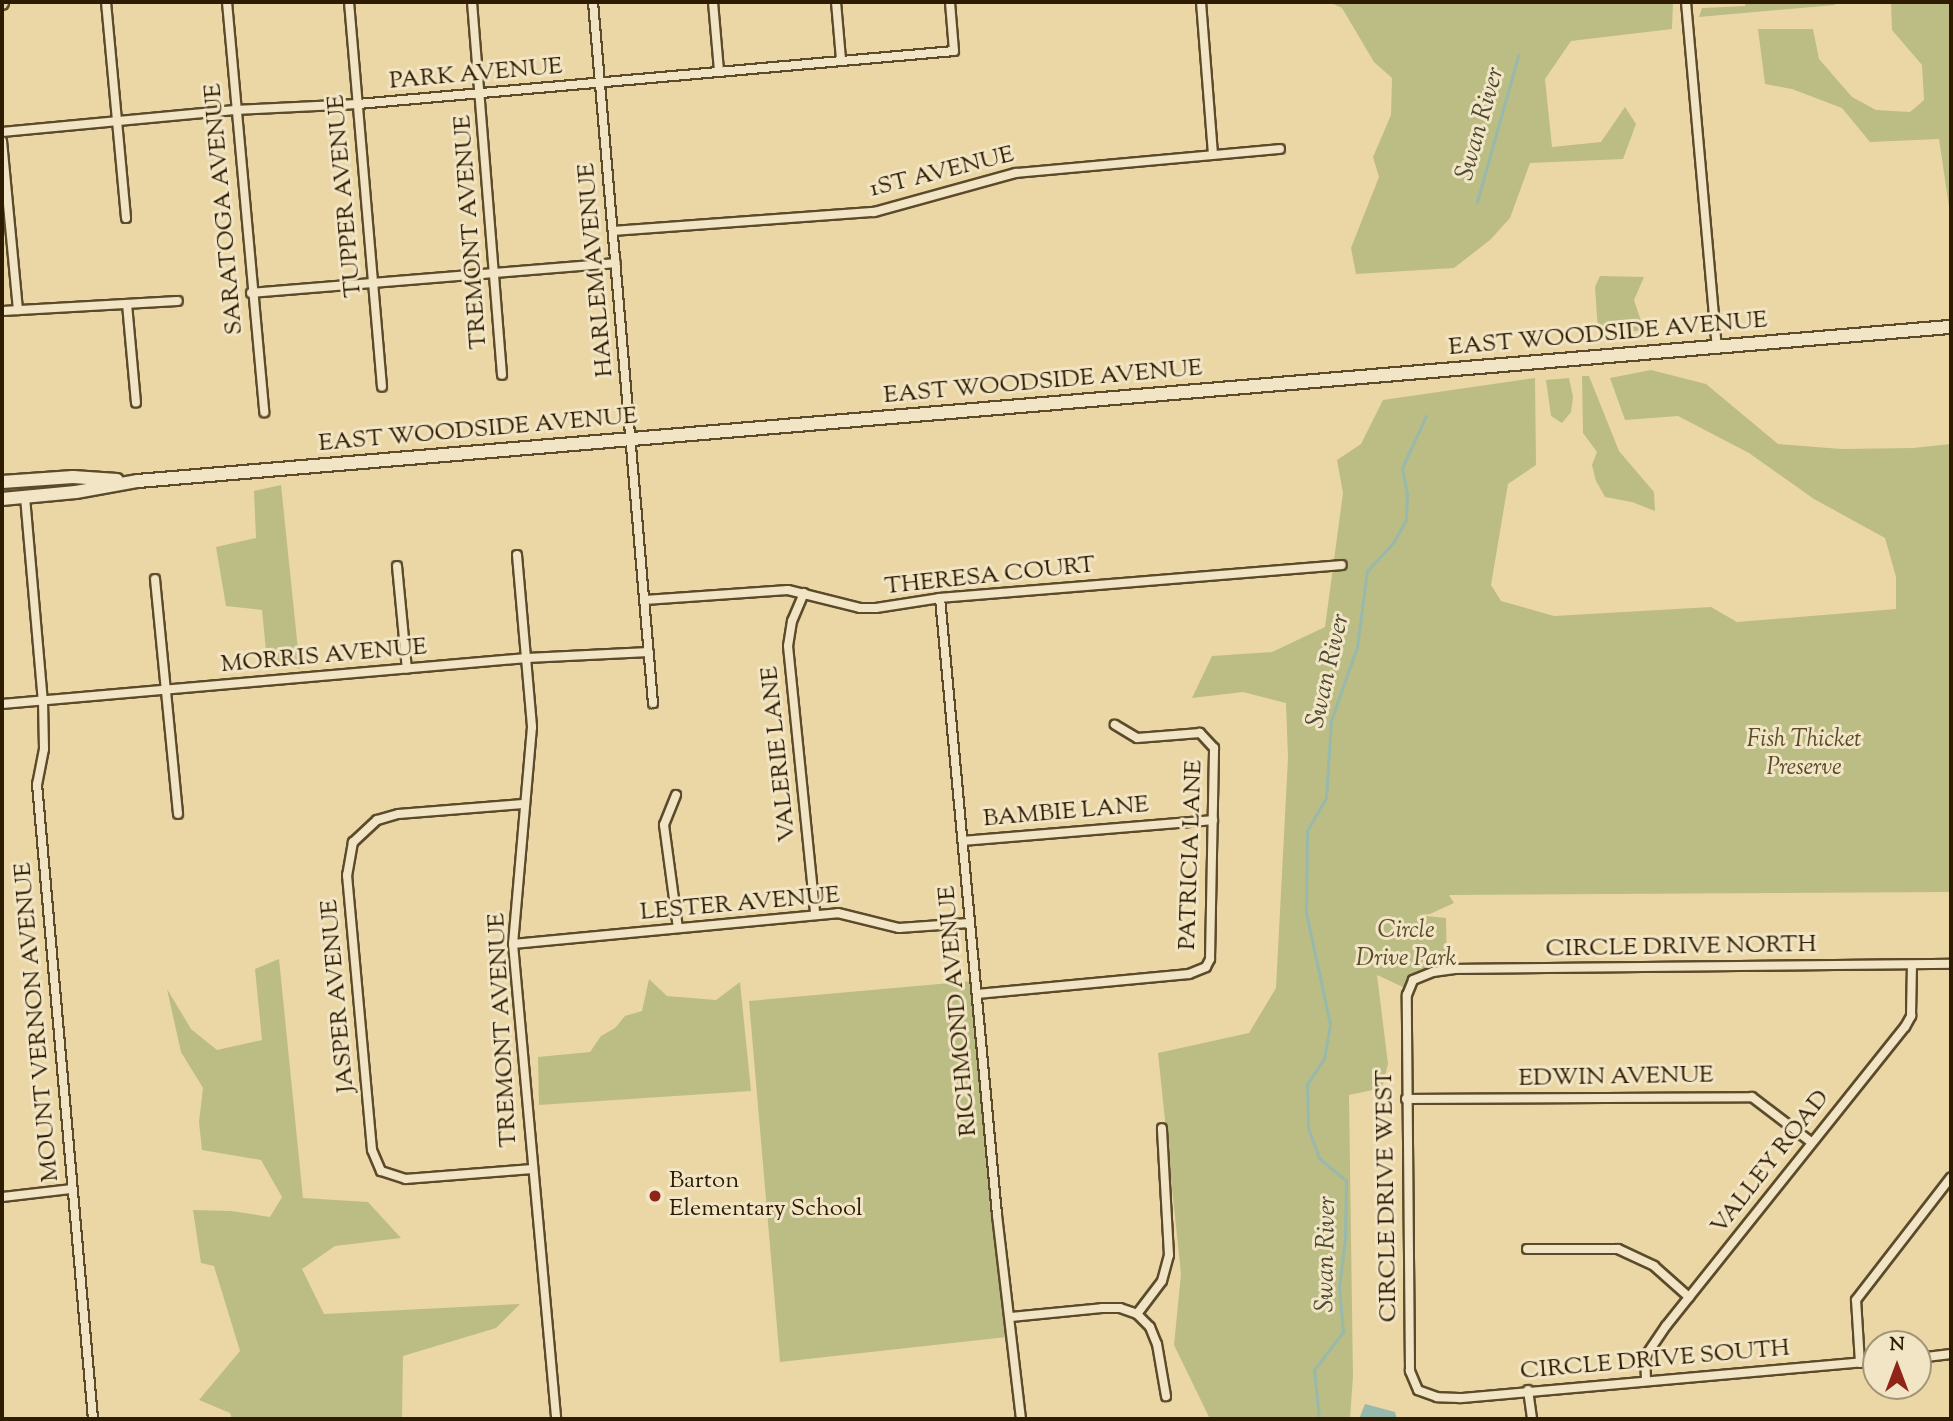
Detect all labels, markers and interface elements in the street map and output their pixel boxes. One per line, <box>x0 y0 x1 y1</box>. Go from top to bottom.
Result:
street label: PARK AVENUE <box>388 53 564 97</box>
water label: Swan River <box>1450 64 1512 184</box>
street label: SARATOGA AVENUE <box>200 82 250 336</box>
street label: TUPPER AVENUE <box>323 93 369 299</box>
street label: TREMONT AVENUE <box>449 114 495 350</box>
street label: 1ST AVENUE <box>867 141 1017 205</box>
street label: HARLEM AVENUE <box>573 162 621 378</box>
street label: EAST WOODSIDE AVENUE <box>1447 307 1769 363</box>
street label: EAST WOODSIDE AVENUE <box>882 355 1204 411</box>
street label: EAST WOODSIDE AVENUE <box>317 403 639 459</box>
street label: THERESA COURT <box>883 552 1097 602</box>
water label: Swan River <box>1301 611 1357 731</box>
street label: MORRIS AVENUE <box>220 634 428 680</box>
street label: VALERIE LANE <box>756 665 804 843</box>
park label: Fish Thicket Preserve <box>1746 727 1862 783</box>
street label: PATRICIA LANE <box>1174 759 1210 951</box>
street label: BAMBIE LANE <box>982 791 1150 835</box>
street label: MOUNT VERNON AVENUE <box>10 861 66 1183</box>
street label: LESTER AVENUE <box>639 882 841 928</box>
street label: RICHMOND AVENUE <box>934 884 984 1138</box>
street label: JASPER AVENUE <box>316 898 362 1094</box>
street label: TREMONT AVENUE <box>483 912 525 1148</box>
park label: Circle Drive Park <box>1356 918 1456 974</box>
street label: CIRCLE DRIVE NORTH <box>1545 931 1817 965</box>
street label: EDWIN AVENUE <box>1518 1062 1714 1094</box>
street label: CIRCLE DRIVE WEST <box>1371 1069 1405 1323</box>
street label: VALLEY ROAD <box>1706 1085 1836 1241</box>
place label: Barton Elementary School <box>669 1168 863 1224</box>
marker: Barton Elementary School <box>647 1188 663 1204</box>
water label: Swan River <box>1310 1196 1344 1312</box>
north arrow <box>1862 1330 1932 1400</box>
text: N <box>1889 1332 1905 1359</box>
street label: CIRCLE DRIVE SOUTH <box>1519 1335 1791 1387</box>

